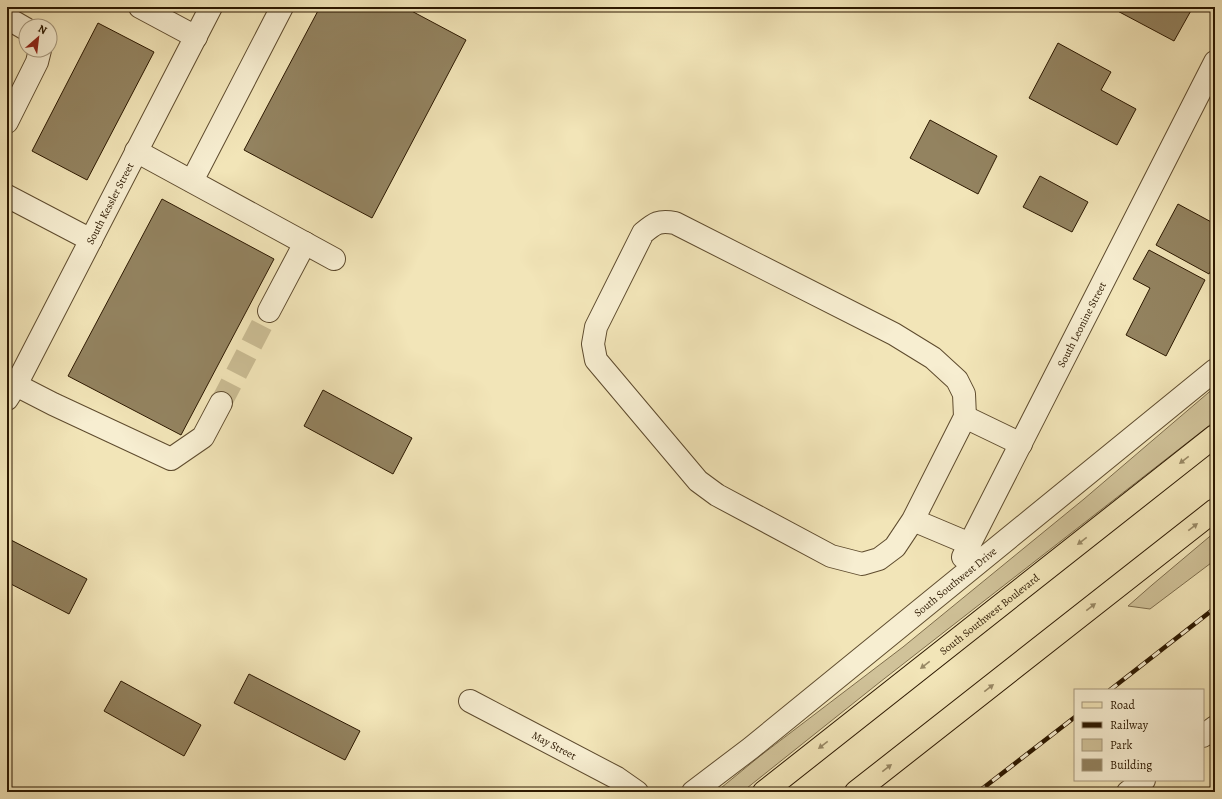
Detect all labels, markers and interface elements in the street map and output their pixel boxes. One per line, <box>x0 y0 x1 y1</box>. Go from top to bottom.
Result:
north arrow <box>18 18 58 58</box>
text: N <box>35 21 50 38</box>
street label: South Kessler Street <box>83 160 138 247</box>
street label: South Leonine Street <box>1054 279 1110 370</box>
one-way arrow <box>1179 456 1190 465</box>
one-way arrow <box>1188 522 1199 531</box>
one-way arrow <box>1077 537 1088 545</box>
street label: South Southwest Drive <box>911 544 1000 620</box>
street label: South Southwest Boulevard <box>937 570 1043 659</box>
one-way arrow <box>1085 603 1096 612</box>
one-way arrow <box>920 660 931 669</box>
one-way arrow <box>983 683 994 692</box>
legend <box>1074 689 1204 781</box>
text: Road <box>1110 697 1136 713</box>
text: Railway <box>1110 717 1149 733</box>
street label: May Street <box>529 728 579 764</box>
text: Park <box>1110 737 1133 753</box>
one-way arrow <box>818 741 829 750</box>
text: Building <box>1110 757 1152 773</box>
one-way arrow <box>881 764 892 772</box>

